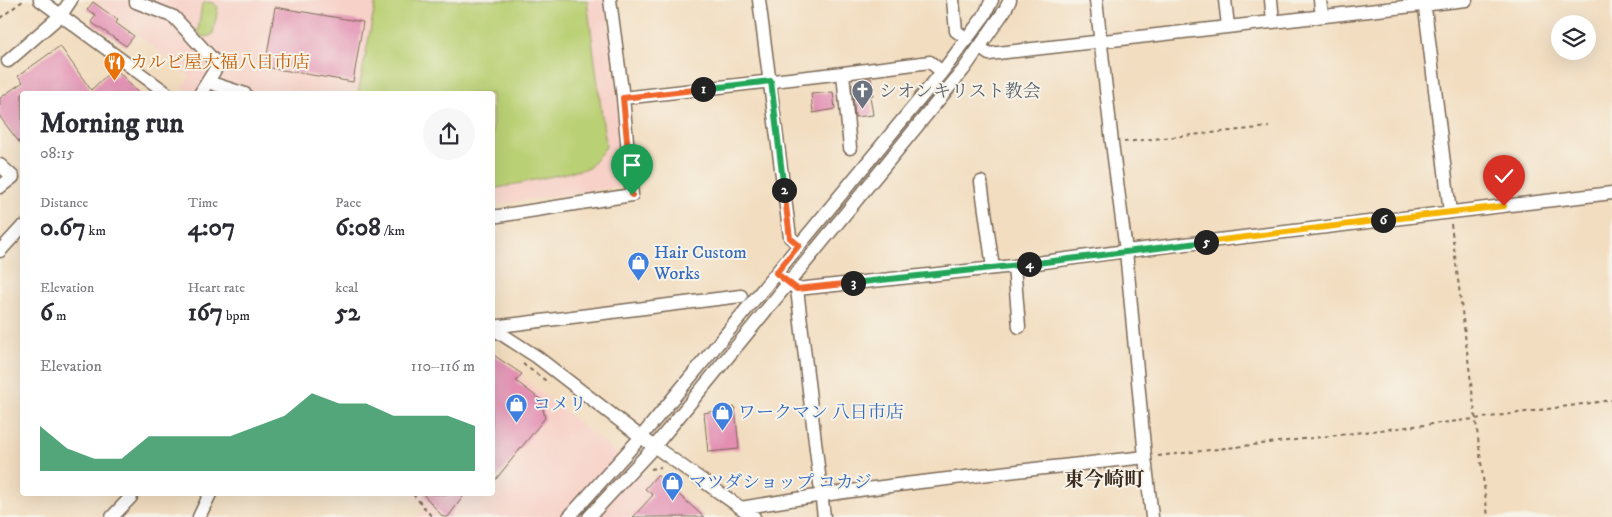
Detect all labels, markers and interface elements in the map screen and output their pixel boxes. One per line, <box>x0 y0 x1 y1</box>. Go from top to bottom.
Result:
map controls <box>1551 15 1596 60</box>
button: layers <box>1551 15 1596 60</box>
restaurant icon: カルビ屋大福八日市店 <box>102 50 126 81</box>
place label: カルビ屋大福八日市店 <box>130 52 310 74</box>
pin: 1 <box>690 76 716 102</box>
church icon: シオンキリスト教会 <box>851 79 875 110</box>
text: 1 <box>701 80 706 98</box>
place label: シオンキリスト教会 <box>879 81 1041 103</box>
text: Morning run <box>40 106 184 141</box>
button: share <box>423 108 475 160</box>
text: 08:15 <box>40 143 75 163</box>
pin <box>611 144 653 195</box>
icon: arrive <box>618 151 646 179</box>
pin <box>1483 155 1525 206</box>
icon: check <box>1490 162 1518 190</box>
pin: 2 <box>772 178 796 202</box>
text: 2 <box>781 181 788 199</box>
text: Distance <box>40 194 88 212</box>
text: Time <box>188 194 218 212</box>
text: Pace <box>335 194 361 212</box>
pin: 6 <box>1370 208 1396 232</box>
text: 6 <box>1380 211 1387 229</box>
text: 0.67 <box>40 212 86 243</box>
text: 4:07 <box>188 212 235 243</box>
text: 6:08 <box>335 212 381 243</box>
text: km <box>86 222 106 240</box>
text: /km <box>381 222 405 240</box>
pin: 5 <box>1194 230 1218 254</box>
text: 5 <box>1203 233 1210 251</box>
place label: Hair Custom Works <box>653 242 747 285</box>
shop icon: Hair Custom Works <box>626 250 650 281</box>
pin: 4 <box>1016 252 1042 276</box>
text: 4 <box>1025 255 1034 273</box>
pin: 3 <box>840 270 866 296</box>
text: 3 <box>851 274 856 292</box>
text: Elevation <box>40 279 94 297</box>
text: Heart rate <box>188 279 245 297</box>
text: kcal <box>335 279 358 297</box>
text: 6 <box>40 297 53 328</box>
text: 167 <box>188 297 223 328</box>
text: 52 <box>335 297 360 328</box>
text: m <box>53 307 67 325</box>
text: bpm <box>223 307 250 325</box>
text: Elevation <box>40 356 102 376</box>
text: 110–116 m <box>411 356 475 376</box>
shop icon: コメリ <box>505 392 529 423</box>
place label: コメリ <box>533 394 587 416</box>
shop icon: ワークマン 八日市店 <box>710 400 734 431</box>
place label: ワークマン 八日市店 <box>738 402 904 424</box>
district label: 東今崎町 <box>1064 468 1145 493</box>
shop icon: マツダショップ コカジ <box>661 470 685 501</box>
place label: マツダショップ コカジ <box>689 472 872 494</box>

